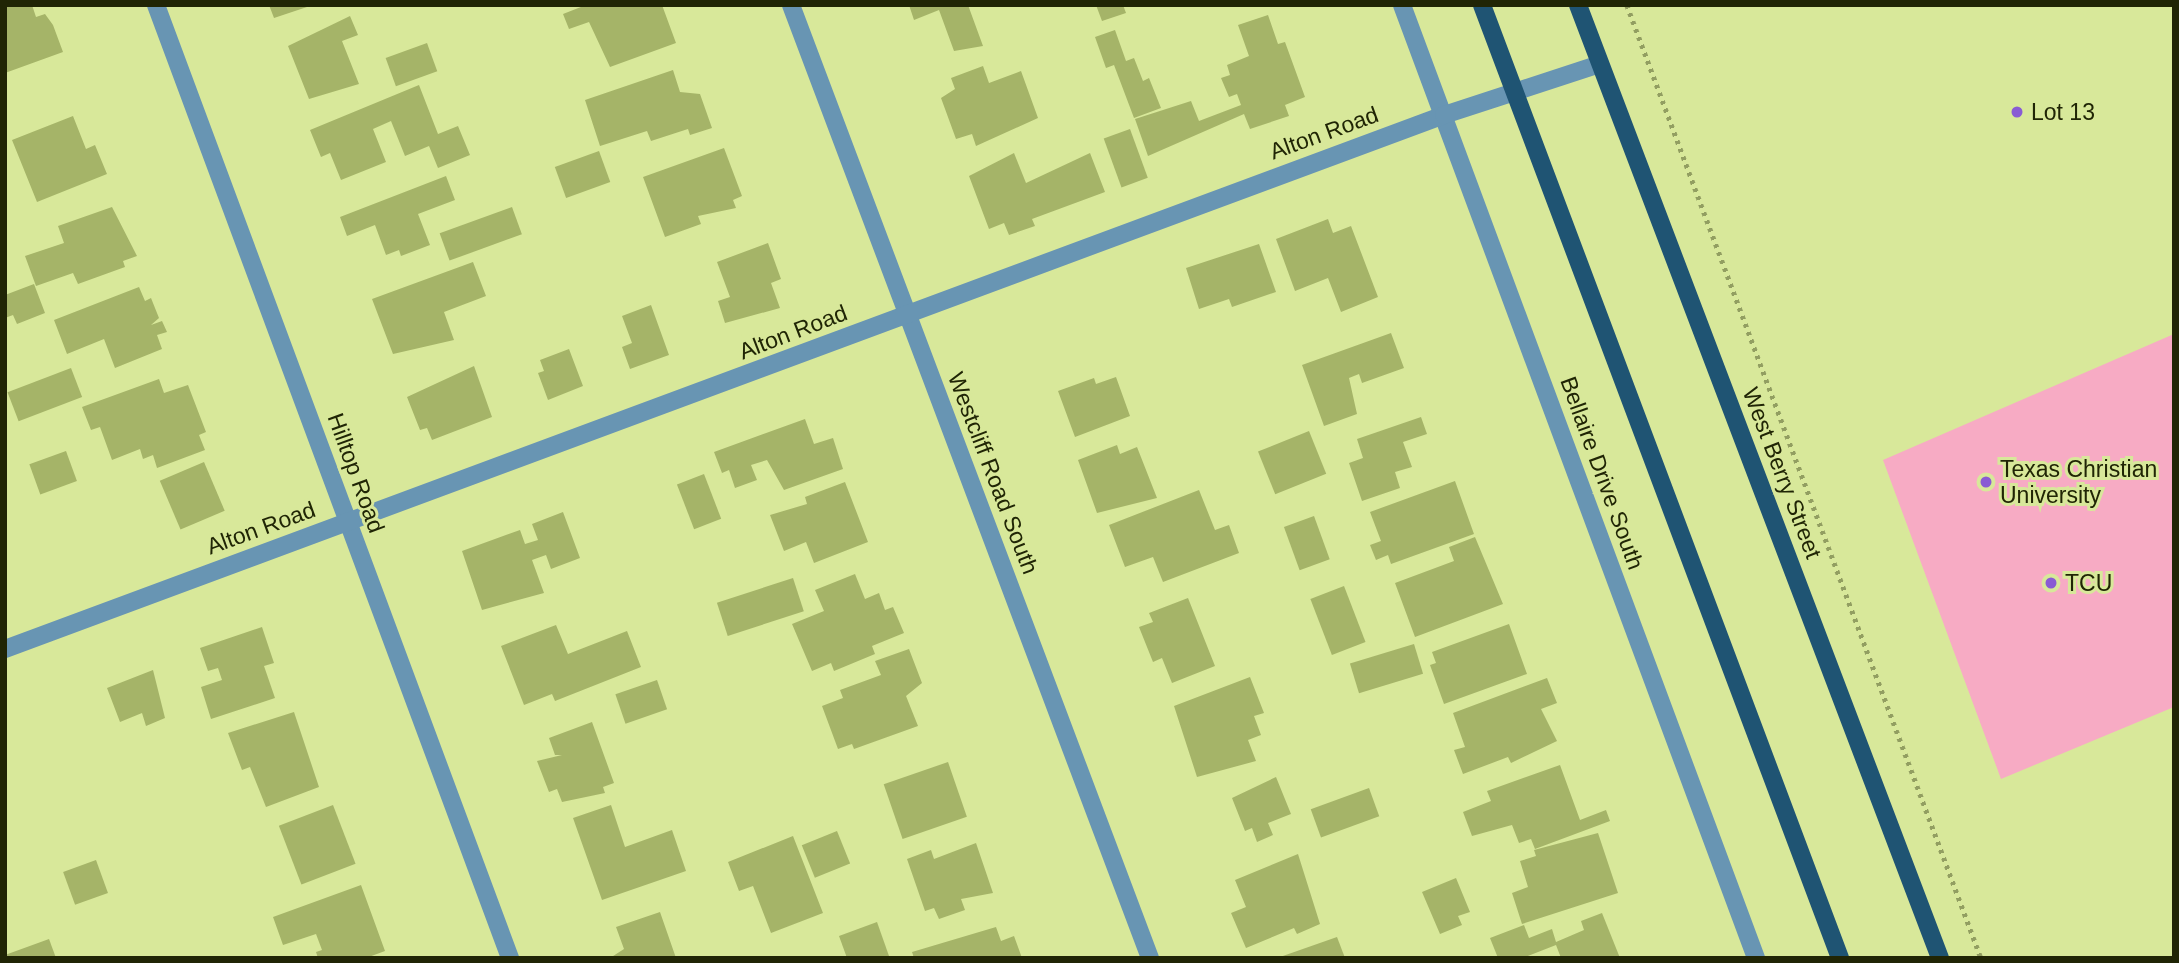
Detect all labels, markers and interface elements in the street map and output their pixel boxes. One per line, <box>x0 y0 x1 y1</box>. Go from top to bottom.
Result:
place label: Lot 13 <box>2031 98 2095 126</box>
street label: Alton Road <box>1266 101 1382 165</box>
marker: Lot 13 <box>2009 104 2025 120</box>
street label: Alton Road <box>735 299 851 365</box>
street label: Westcliff Road South <box>942 368 1044 578</box>
street label: Bellaire Drive South <box>1554 373 1650 573</box>
street label: West Berry Street <box>1737 384 1827 562</box>
street label: Hilltop Road <box>322 409 390 537</box>
place label: Texas Christian University <box>2000 455 2157 509</box>
marker: Texas Christian University <box>1978 474 1994 490</box>
street label: Alton Road <box>203 496 319 560</box>
place label: TCU <box>2065 569 2112 597</box>
marker: TCU <box>2043 575 2059 591</box>

